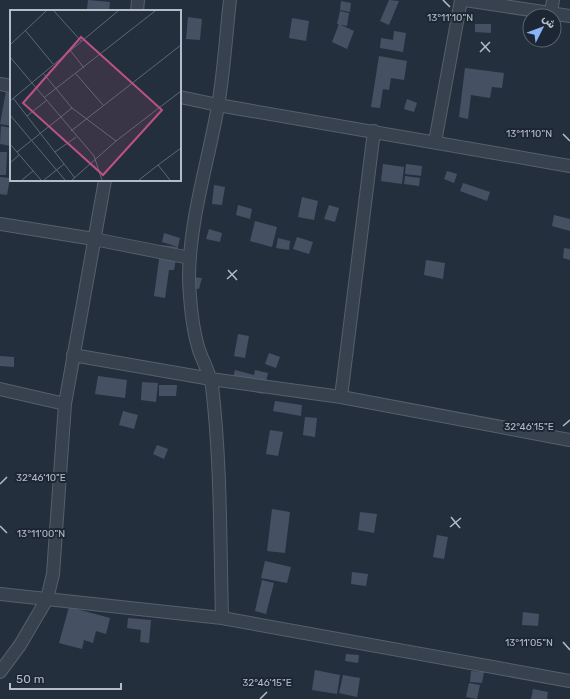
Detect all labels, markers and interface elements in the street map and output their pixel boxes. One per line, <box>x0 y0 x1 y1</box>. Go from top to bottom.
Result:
north arrow <box>522 8 562 48</box>
inset map <box>10 10 181 181</box>
text: 13°11'10"N <box>427 12 473 24</box>
text: ش <box>540 12 559 31</box>
text: 13°11'10"N <box>506 128 552 140</box>
text: 32°46'15"E <box>504 421 554 433</box>
text: 32°46'10"E <box>16 472 66 484</box>
text: 13°11'00"N <box>17 528 65 540</box>
text: 13°11'05"N <box>505 637 553 649</box>
scale bar <box>10 665 121 691</box>
text: 50 m <box>16 672 44 686</box>
text: 32°46'15"E <box>242 677 292 689</box>

